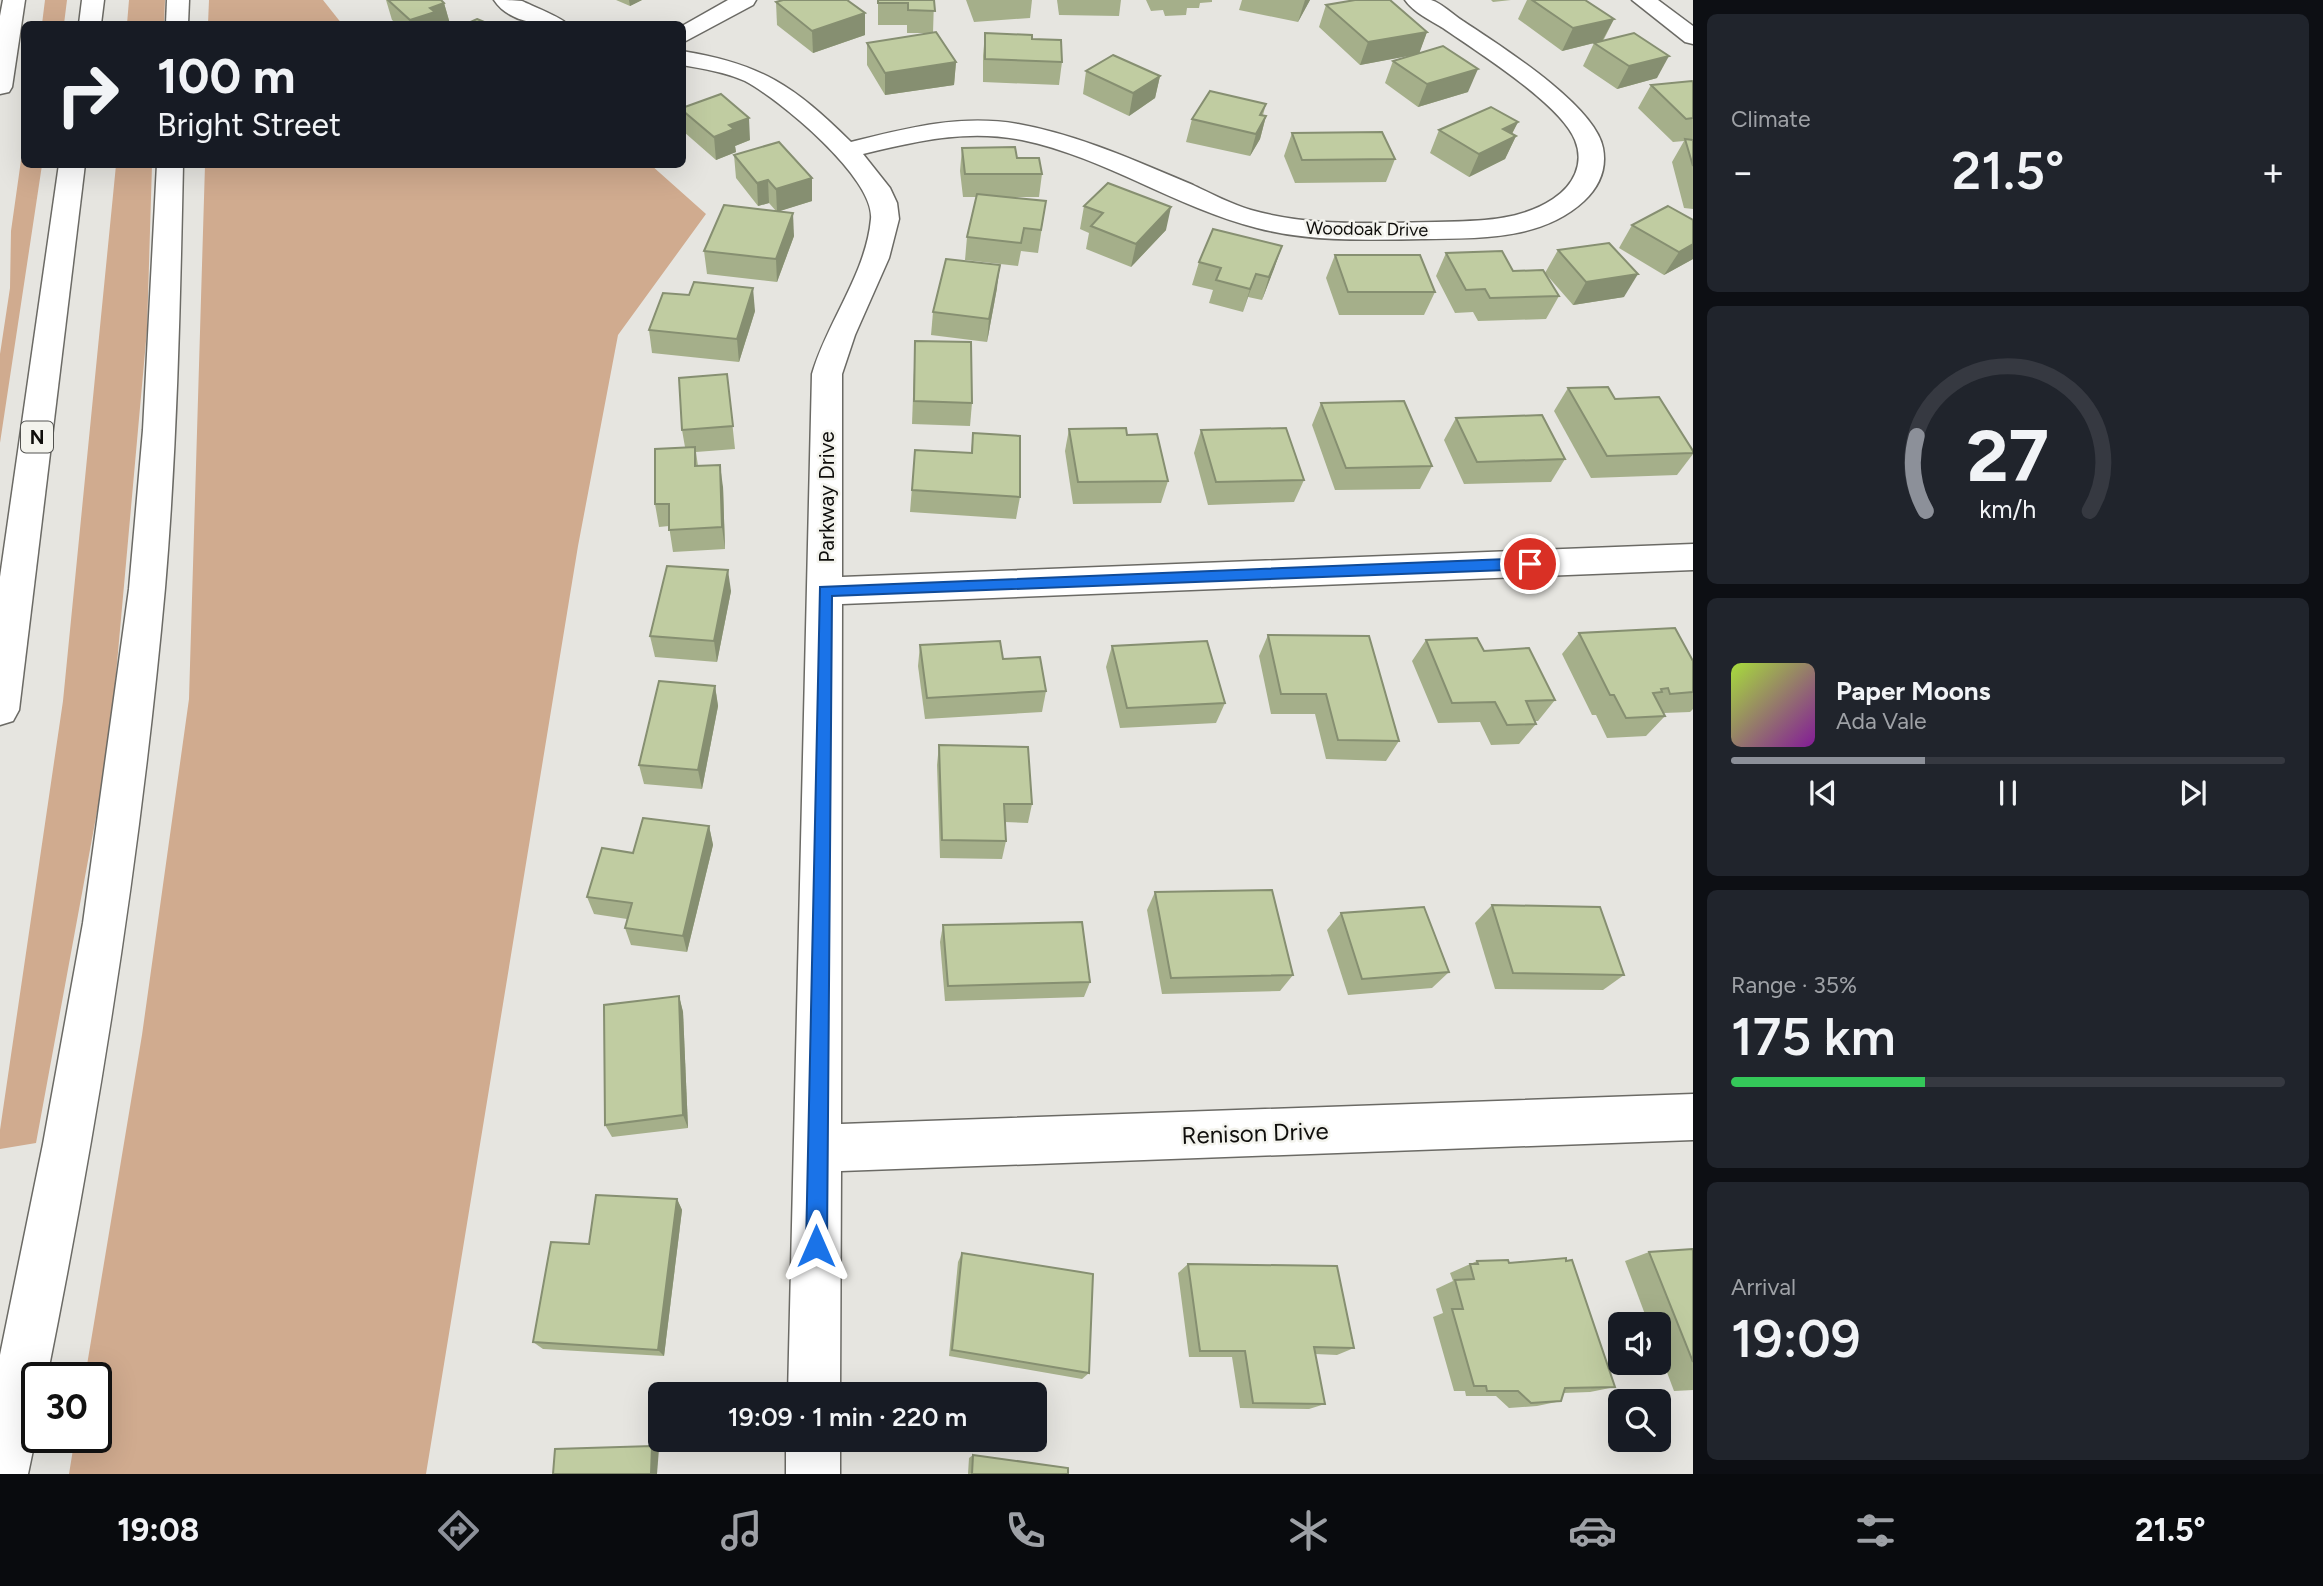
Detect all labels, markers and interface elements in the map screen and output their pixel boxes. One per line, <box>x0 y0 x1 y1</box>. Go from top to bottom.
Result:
text: 100 m <box>157 46 296 105</box>
icon: right <box>42 49 133 140</box>
text: Climate <box>1731 105 1810 133</box>
text: Bright Street <box>157 106 341 144</box>
text: 21.5° <box>1951 140 2065 202</box>
text: − <box>1731 149 1755 195</box>
text: + <box>2261 149 2285 195</box>
street label: Woodoak Drive <box>1306 217 1429 241</box>
text: 27 <box>1967 412 2049 499</box>
road number: N <box>21 422 53 452</box>
street label: Parkway Drive <box>814 431 839 563</box>
text: km/h <box>1979 494 2037 524</box>
pin <box>1500 534 1560 594</box>
icon: arrive <box>1511 545 1549 583</box>
text: Paper Moons <box>1836 675 1991 707</box>
text: Ada Vale <box>1836 707 1927 735</box>
icon: previous <box>1804 774 1842 812</box>
icon: pause <box>1989 774 2027 812</box>
icon: next <box>2174 774 2212 812</box>
text: Range · 35% <box>1731 971 1857 999</box>
text: 175 km <box>1731 1006 1896 1068</box>
street label: Renison Drive <box>1181 1116 1329 1150</box>
position arrow <box>779 1209 853 1283</box>
text: Arrival <box>1731 1273 1796 1301</box>
text: 19:09 <box>1731 1308 1861 1370</box>
map controls <box>1608 1312 1671 1452</box>
button: sound <box>1608 1312 1671 1375</box>
speed limit sign: 30 <box>21 1362 112 1453</box>
button: search <box>1608 1389 1671 1452</box>
text: 19:09 · 1 min · 220 m <box>728 1401 967 1433</box>
icon: directions <box>434 1506 483 1555</box>
icon: music <box>717 1506 766 1555</box>
icon: phone <box>1001 1506 1050 1555</box>
icon: climate <box>1284 1506 1333 1555</box>
icon: car <box>1568 1506 1617 1555</box>
icon: filters <box>1851 1506 1900 1555</box>
text: 19:08 <box>117 1511 199 1549</box>
text: 21.5° <box>2135 1511 2206 1549</box>

